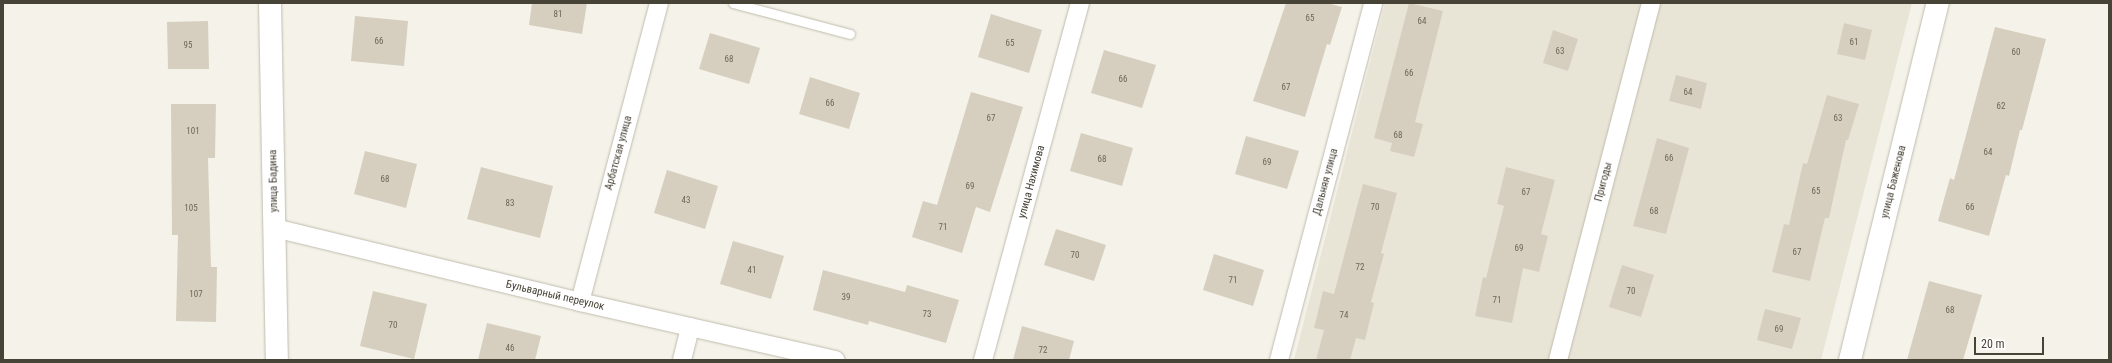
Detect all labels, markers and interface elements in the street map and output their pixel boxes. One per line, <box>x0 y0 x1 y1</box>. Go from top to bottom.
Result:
house number: 81 <box>554 9 562 19</box>
house number: 65 <box>1306 13 1314 23</box>
house number: 64 <box>1418 16 1426 26</box>
house number: 66 <box>375 36 383 46</box>
house number: 61 <box>1850 37 1858 47</box>
house number: 65 <box>1006 38 1014 48</box>
house number: 95 <box>184 40 192 50</box>
house number: 63 <box>1556 46 1564 56</box>
house number: 60 <box>2012 47 2020 57</box>
house number: 68 <box>725 54 733 64</box>
house number: 66 <box>1405 68 1413 78</box>
house number: 66 <box>1119 74 1127 84</box>
house number: 67 <box>1282 82 1290 92</box>
house number: 64 <box>1684 87 1692 97</box>
house number: 66 <box>826 98 834 108</box>
house number: 62 <box>1997 101 2005 111</box>
house number: 67 <box>987 113 995 123</box>
house number: 63 <box>1834 113 1842 123</box>
street label: Арбатская улица <box>603 114 635 192</box>
house number: 101 <box>186 126 200 136</box>
house number: 68 <box>1394 130 1402 140</box>
street label: улица Нахимова <box>1016 144 1048 220</box>
street label: улица Баженова <box>1879 144 1909 220</box>
street label: Дальняя улица <box>1311 147 1341 217</box>
house number: 64 <box>1984 147 1992 157</box>
street label: улица Бадина <box>267 149 281 213</box>
house number: 66 <box>1665 153 1673 163</box>
house number: 68 <box>1098 154 1106 164</box>
house number: 69 <box>1263 157 1271 167</box>
street label: Пригоды <box>1592 161 1616 203</box>
house number: 68 <box>381 174 389 184</box>
house number: 69 <box>966 181 974 191</box>
house number: 65 <box>1812 186 1820 196</box>
house number: 67 <box>1522 187 1530 197</box>
house number: 43 <box>682 195 690 205</box>
house number: 83 <box>506 198 514 208</box>
house number: 70 <box>1371 202 1379 212</box>
house number: 66 <box>1966 202 1974 212</box>
house number: 105 <box>184 203 198 213</box>
house number: 68 <box>1650 206 1658 216</box>
house number: 71 <box>939 222 947 232</box>
house number: 69 <box>1515 243 1523 253</box>
house number: 67 <box>1793 247 1801 257</box>
house number: 70 <box>1071 250 1079 260</box>
house number: 72 <box>1356 262 1364 272</box>
house number: 41 <box>748 265 756 275</box>
house number: 71 <box>1229 275 1237 285</box>
street label: Бульварный переулок <box>504 278 606 314</box>
house number: 70 <box>1627 286 1635 296</box>
house number: 107 <box>189 289 203 299</box>
house number: 39 <box>842 292 850 302</box>
house number: 71 <box>1493 295 1501 305</box>
house number: 68 <box>1946 305 1954 315</box>
house number: 73 <box>923 309 931 319</box>
house number: 74 <box>1340 310 1348 320</box>
house number: 70 <box>389 320 397 330</box>
house number: 69 <box>1775 324 1783 334</box>
scale bar <box>1976 329 2046 355</box>
text: 20 m <box>1981 337 2005 351</box>
house number: 46 <box>506 343 514 353</box>
house number: 72 <box>1039 345 1047 355</box>

